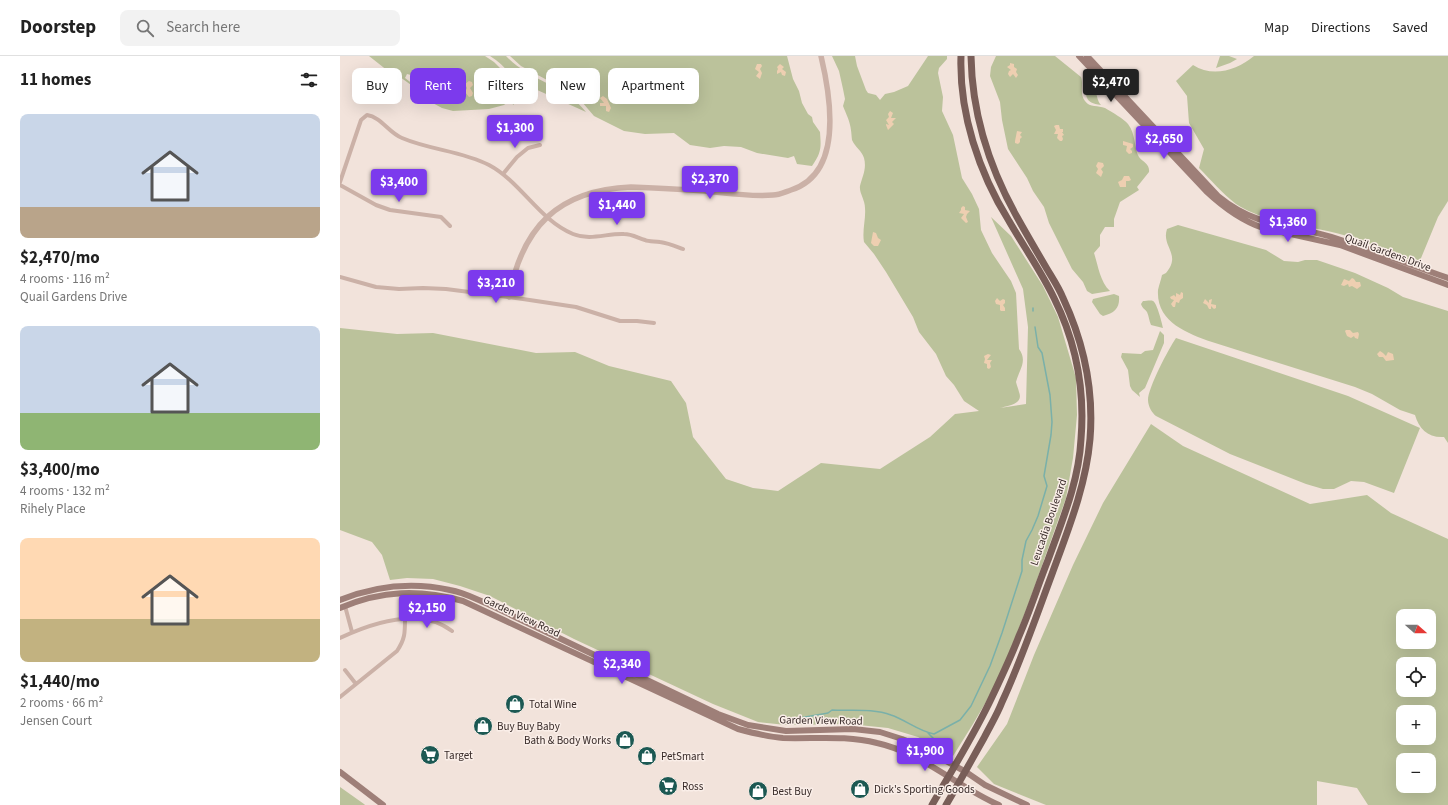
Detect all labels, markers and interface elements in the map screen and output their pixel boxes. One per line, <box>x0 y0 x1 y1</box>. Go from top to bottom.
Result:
search box <box>120 10 400 46</box>
text: Doorstep <box>20 14 96 41</box>
icon: search <box>134 17 156 39</box>
text: Search here <box>166 17 240 38</box>
text: Map <box>1264 18 1289 38</box>
text: Directions <box>1311 18 1370 38</box>
text: Saved <box>1392 18 1428 38</box>
text: 11 homes <box>20 68 91 92</box>
chip: Buy <box>352 68 402 104</box>
chip: Rent <box>410 68 466 104</box>
chip: Filters <box>474 68 538 104</box>
chip: New <box>546 68 600 104</box>
chip: Apartment <box>608 68 699 104</box>
icon: filters <box>298 69 320 91</box>
pin: $2,470 <box>1078 69 1144 103</box>
text: $2,470 <box>1092 73 1130 91</box>
pin: $1,300 <box>482 115 548 149</box>
text: $1,300 <box>496 119 534 137</box>
pin: $2,650 <box>1131 126 1197 160</box>
text: $2,650 <box>1145 130 1183 148</box>
icon: home <box>134 140 206 212</box>
pin: $2,370 <box>677 166 743 200</box>
pin: $3,400 <box>366 169 432 203</box>
text: $2,370 <box>691 170 729 188</box>
text: $3,400 <box>380 173 418 191</box>
pin: $1,440 <box>584 192 650 226</box>
text: $1,440 <box>598 196 636 214</box>
pin: $1,360 <box>1255 209 1321 243</box>
text: $1,360 <box>1269 213 1307 231</box>
street label: Quail Gardens Drive <box>1343 230 1434 275</box>
text: $2,470/mo <box>20 246 100 270</box>
text: 4 rooms · 116 m² <box>20 270 110 288</box>
pin: $3,210 <box>463 270 529 304</box>
text: $3,210 <box>477 274 515 292</box>
text: Quail Gardens Drive <box>20 288 127 306</box>
icon: home <box>134 352 206 424</box>
text: $3,400/mo <box>20 458 100 482</box>
street label: Leucadia Boulevard <box>1027 477 1070 567</box>
text: 4 rooms · 132 m² <box>20 482 110 500</box>
text: Rihely Place <box>20 500 85 518</box>
icon: home <box>134 564 206 636</box>
street label: Garden View Road <box>481 592 563 641</box>
pin: $2,150 <box>394 595 460 629</box>
text: $2,150 <box>408 599 446 617</box>
north arrow <box>1396 609 1436 649</box>
map controls <box>1396 609 1436 793</box>
pin: $2,340 <box>589 651 655 685</box>
text: $2,340 <box>603 655 641 673</box>
button: locate <box>1396 657 1436 697</box>
text: $1,440/mo <box>20 670 100 694</box>
shop icon: Total Wine <box>504 693 526 715</box>
text: 2 rooms · 66 m² <box>20 694 103 712</box>
place label: Total Wine <box>529 697 577 712</box>
button: + <box>1396 705 1436 745</box>
text: Jensen Court <box>20 712 92 730</box>
street label: Garden View Road <box>779 712 863 729</box>
shop icon: Buy Buy Baby <box>472 715 494 737</box>
place label: Buy Buy Baby <box>497 719 560 734</box>
shop icon: Bath & Body Works <box>614 729 636 751</box>
place label: Bath & Body Works <box>524 733 611 748</box>
pin: $1,900 <box>892 738 958 772</box>
text: $1,900 <box>906 742 944 760</box>
supermarket icon: Target <box>419 744 441 766</box>
shop icon: PetSmart <box>636 745 658 767</box>
place label: Target <box>444 748 473 763</box>
place label: PetSmart <box>661 749 704 764</box>
button: − <box>1396 753 1436 793</box>
supermarket icon: Ross <box>657 775 679 797</box>
shop icon: Dick's Sporting Goods <box>849 778 871 800</box>
place label: Ross <box>682 779 704 794</box>
shop icon: Best Buy <box>747 780 769 802</box>
place label: Dick's Sporting Goods <box>874 782 975 797</box>
place label: Best Buy <box>772 784 812 799</box>

